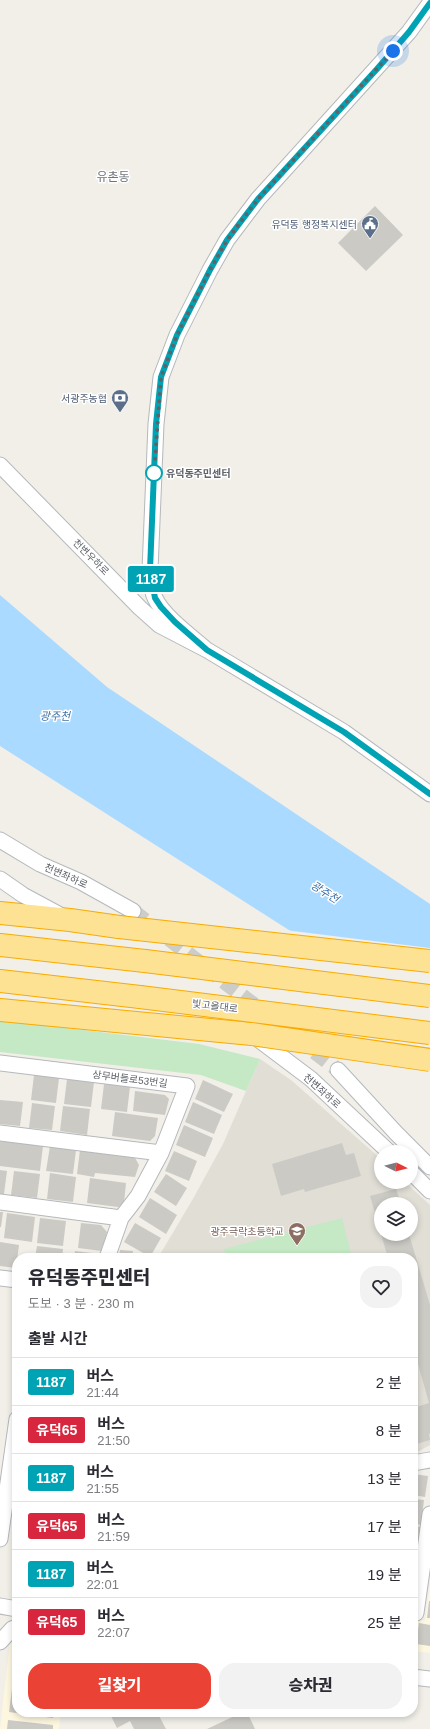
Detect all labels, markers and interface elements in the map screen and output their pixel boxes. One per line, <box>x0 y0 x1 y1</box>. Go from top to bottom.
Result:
your location <box>383 41 403 61</box>
district label: 유촌동 <box>96 170 130 184</box>
public building icon: 유덕동 행정복지센터 <box>360 214 380 239</box>
place label: 유덕동 행정복지센터 <box>271 219 357 230</box>
bank icon: 서광주농협 <box>110 388 130 413</box>
place label: 서광주농협 <box>61 393 107 404</box>
marker: 유덕동주민센터 <box>145 464 163 482</box>
place label: 유덕동주민센터 <box>166 468 230 479</box>
street label: 천변우하로 <box>71 537 111 577</box>
line badge: 1187 <box>123 566 179 592</box>
text: 1187 <box>136 571 166 587</box>
water label: 광주천 <box>40 710 72 722</box>
street label: 천변좌하로 <box>43 862 89 890</box>
water label: 광주천 <box>309 879 343 906</box>
street label: 빛고을대로 <box>192 998 238 1014</box>
street label: 상무버들로53번길 <box>92 1069 168 1089</box>
street label: 천변좌하로 <box>301 1072 343 1110</box>
north arrow <box>374 1145 418 1189</box>
map controls <box>374 1145 418 1241</box>
button: layers <box>374 1197 418 1241</box>
school or university icon: 광주극락초등학교 <box>287 1221 307 1246</box>
place label: 광주극락초등학교 <box>210 1226 284 1237</box>
button: heart <box>360 1266 402 1308</box>
text: 유덕동주민센터 <box>28 1267 150 1288</box>
text: 도보 · 3 분 · 230 m <box>28 1296 134 1311</box>
text: 출발 시간 <box>28 1330 87 1347</box>
text: 버스 <box>86 1367 114 1384</box>
text: 1187 <box>36 1374 66 1390</box>
text: 2 분 <box>376 1374 402 1391</box>
text: 21:44 <box>86 1385 119 1400</box>
text: 버스 <box>97 1415 125 1432</box>
text: 유덕65 <box>36 1422 77 1438</box>
text: 8 분 <box>376 1422 402 1439</box>
text: 21:50 <box>97 1433 130 1448</box>
text: 버스 <box>86 1463 114 1480</box>
text: 1187 <box>36 1470 66 1486</box>
text: 13 분 <box>367 1470 402 1487</box>
text: 21:55 <box>86 1481 119 1496</box>
text: 버스 <box>97 1511 125 1528</box>
text: 유덕65 <box>36 1518 77 1534</box>
text: 17 분 <box>367 1518 402 1535</box>
text: 21:59 <box>97 1529 130 1544</box>
text: 버스 <box>86 1559 114 1576</box>
text: 1187 <box>36 1566 66 1582</box>
text: 19 분 <box>367 1566 402 1583</box>
text: 22:01 <box>86 1577 119 1592</box>
text: 버스 <box>97 1607 125 1624</box>
text: 유덕65 <box>36 1614 77 1630</box>
text: 25 분 <box>367 1614 402 1631</box>
text: 22:07 <box>97 1625 130 1640</box>
button: 길찾기 <box>28 1663 211 1709</box>
button: 승차권 <box>219 1663 402 1709</box>

